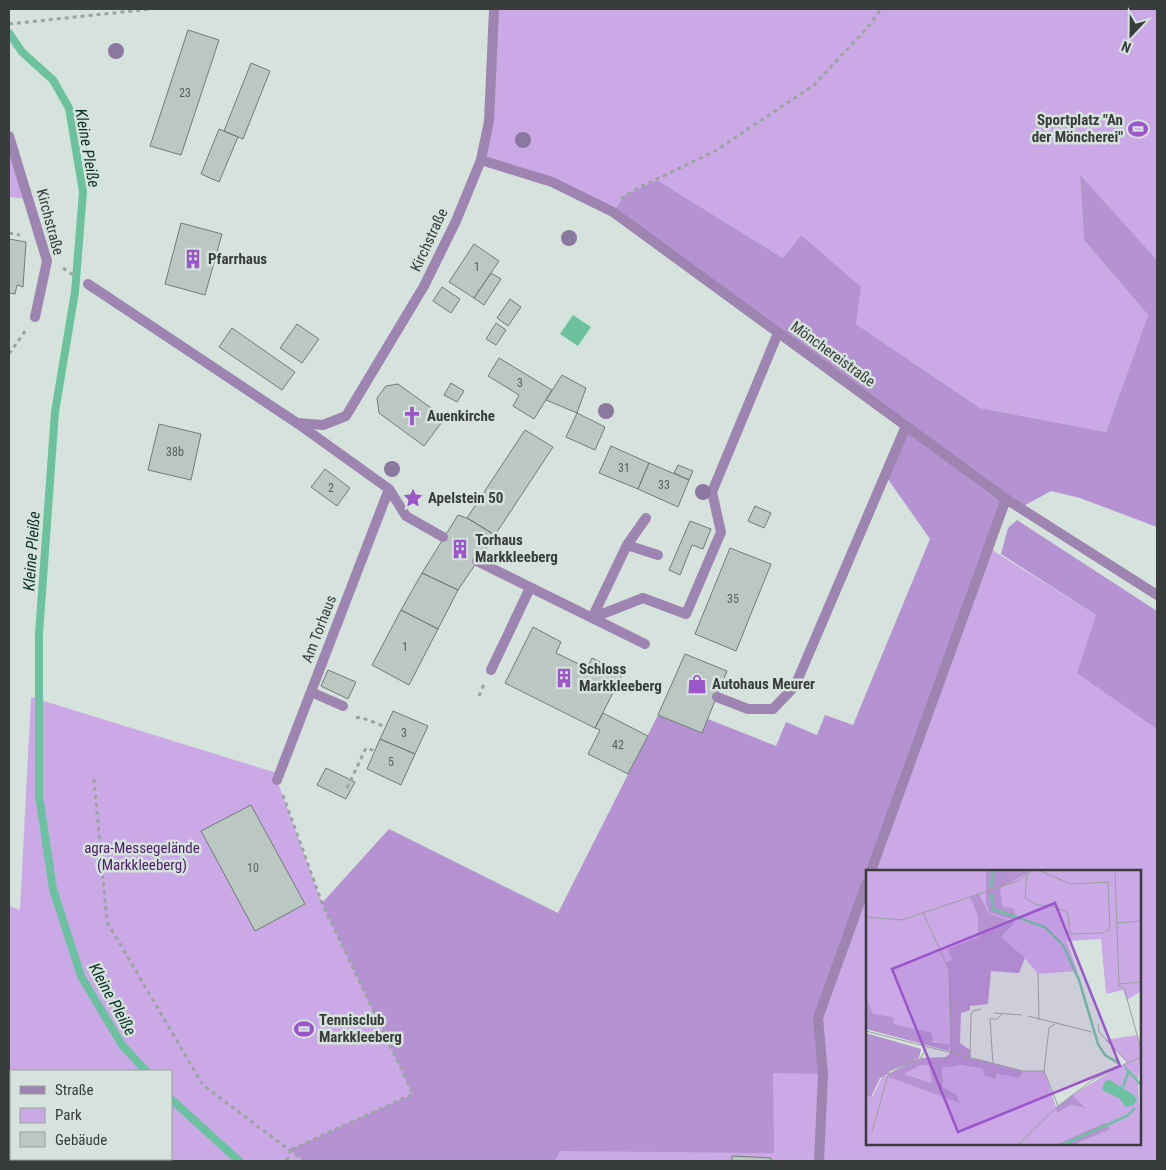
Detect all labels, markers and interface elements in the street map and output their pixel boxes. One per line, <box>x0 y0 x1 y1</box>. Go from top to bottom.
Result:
north arrow <box>1106 10 1156 60</box>
text: N <box>1119 38 1133 56</box>
house number: 23 <box>179 86 191 100</box>
water label: Kleine Pleiße <box>71 107 104 189</box>
place label: Sportplatz "An der Möncherei" <box>1032 111 1123 146</box>
sports icon: Sportplatz "An der Möncherei" <box>1127 118 1149 140</box>
street label: Kirchstraße <box>33 187 67 257</box>
street label: Kirchstraße <box>407 205 451 275</box>
building icon: Pfarrhaus <box>182 248 204 270</box>
place label: Pfarrhaus <box>208 250 267 268</box>
house number: 1 <box>474 260 480 274</box>
street label: Mönchereistraße <box>787 317 879 391</box>
house number: 3 <box>517 376 523 390</box>
church icon: Auenkirche <box>401 405 423 427</box>
place label: Auenkirche <box>427 407 495 425</box>
house number: 38b <box>166 445 184 459</box>
house number: 31 <box>618 461 630 475</box>
house number: 33 <box>658 478 670 492</box>
house number: 2 <box>328 481 334 495</box>
place icon: Apelstein 50 <box>402 487 424 509</box>
place label: Apelstein 50 <box>428 489 503 507</box>
water label: Kleine Pleiße <box>19 511 44 591</box>
place label: Torhaus Markkleeberg <box>475 531 558 566</box>
building icon: Torhaus Markkleeberg <box>449 538 471 560</box>
house number: 35 <box>727 592 739 606</box>
street label: Am Torhaus <box>298 593 340 665</box>
house number: 1 <box>402 640 408 654</box>
place label: Schloss Markkleeberg <box>579 660 662 695</box>
building icon: Schloss Markkleeberg <box>553 667 575 689</box>
shop icon: Autohaus Meurer <box>686 673 708 695</box>
place label: Autohaus Meurer <box>712 675 815 693</box>
house number: 3 <box>401 726 407 740</box>
house number: 42 <box>612 738 624 752</box>
house number: 5 <box>388 755 394 769</box>
park label: agra-Messegelände (Markkleeberg) <box>84 839 200 874</box>
house number: 10 <box>247 861 259 875</box>
inset map <box>866 870 1141 1145</box>
water label: Kleine Pleiße <box>85 960 140 1039</box>
place label: Tennisclub Markkleeberg <box>319 1011 402 1046</box>
sports icon: Tennisclub Markkleeberg <box>293 1018 315 1040</box>
legend <box>10 1070 172 1160</box>
text: Straße <box>55 1081 94 1099</box>
text: Park <box>55 1106 82 1124</box>
text: Gebäude <box>55 1131 107 1149</box>

